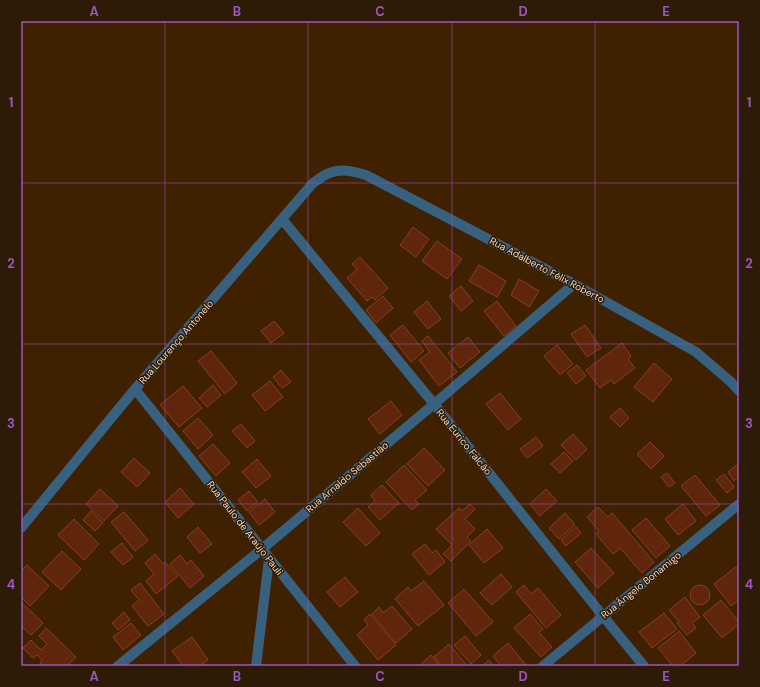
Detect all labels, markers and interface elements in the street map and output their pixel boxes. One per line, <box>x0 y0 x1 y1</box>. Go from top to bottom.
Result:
text: A <box>89 3 99 20</box>
text: B <box>233 3 241 20</box>
text: C <box>375 3 385 20</box>
text: D <box>518 3 528 20</box>
text: E <box>662 3 670 20</box>
text: 1 <box>9 94 13 111</box>
text: 1 <box>747 94 751 111</box>
street label: Rua Adalberto Félix Roberto <box>487 234 607 306</box>
text: 2 <box>7 255 15 272</box>
text: 2 <box>745 255 753 272</box>
street label: Rua Lourenço Antonelo <box>136 297 216 387</box>
street label: Rua Eurico Falcão <box>433 406 495 478</box>
text: 3 <box>7 415 15 432</box>
text: 3 <box>745 415 753 432</box>
street label: Rua Arnaldo Sebastião <box>303 439 391 515</box>
street label: Rua Paulo de Araújo Pauli <box>204 478 286 578</box>
street label: Rua Ângelo Bonamigo <box>598 549 684 621</box>
text: 4 <box>7 576 15 593</box>
text: 4 <box>745 576 753 593</box>
text: A <box>89 668 99 685</box>
text: B <box>233 668 241 685</box>
text: C <box>375 668 385 685</box>
text: D <box>518 668 528 685</box>
text: E <box>662 668 670 685</box>

